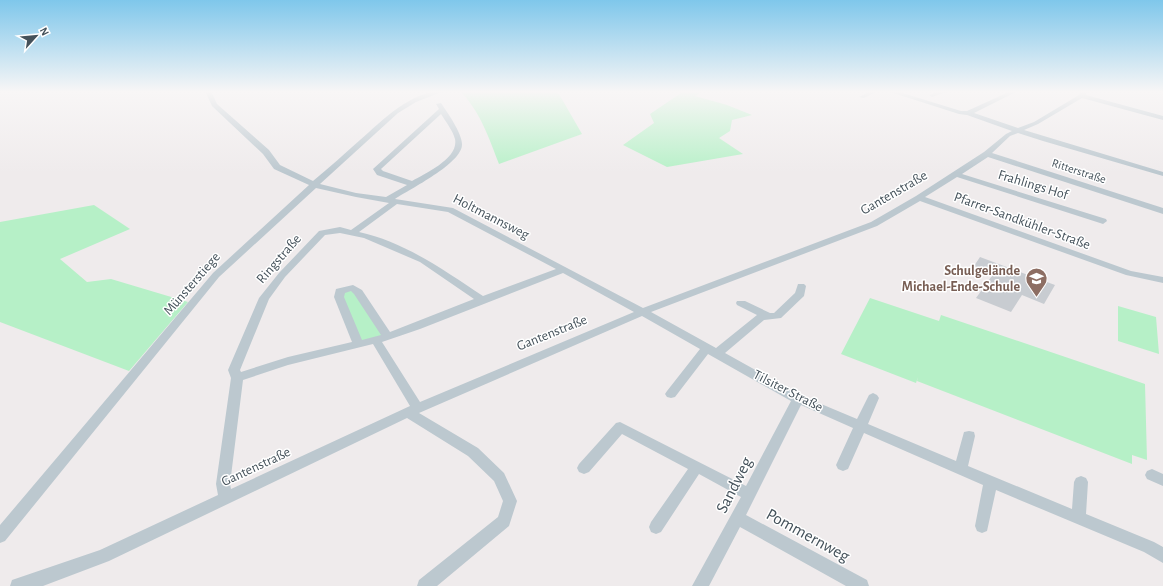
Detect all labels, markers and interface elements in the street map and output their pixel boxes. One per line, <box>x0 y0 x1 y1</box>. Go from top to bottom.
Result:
north arrow <box>16 16 56 56</box>
text: N <box>38 26 51 38</box>
street label: Ritterstraße <box>1050 157 1108 185</box>
street label: Gantenstraße <box>858 168 930 218</box>
street label: Frahlings Hof <box>996 168 1070 202</box>
street label: Pfarrer-Sandkühler-Straße <box>952 190 1092 252</box>
street label: Holtmannsweg <box>451 192 532 242</box>
street label: Ringstraße <box>254 232 304 286</box>
street label: Münsterstiege <box>161 250 223 318</box>
place label: Schulgelände Michael-Ende-Schule <box>902 264 1020 294</box>
school or university icon: Schulgelände Michael-Ende-Schule <box>1023 266 1049 299</box>
street label: Gantenstraße <box>515 313 589 353</box>
street label: Tilsiter Straße <box>751 368 825 414</box>
street label: Gantenstraße <box>219 445 293 489</box>
street label: Sandweg <box>713 454 756 516</box>
street label: Pommernweg <box>764 505 853 565</box>

